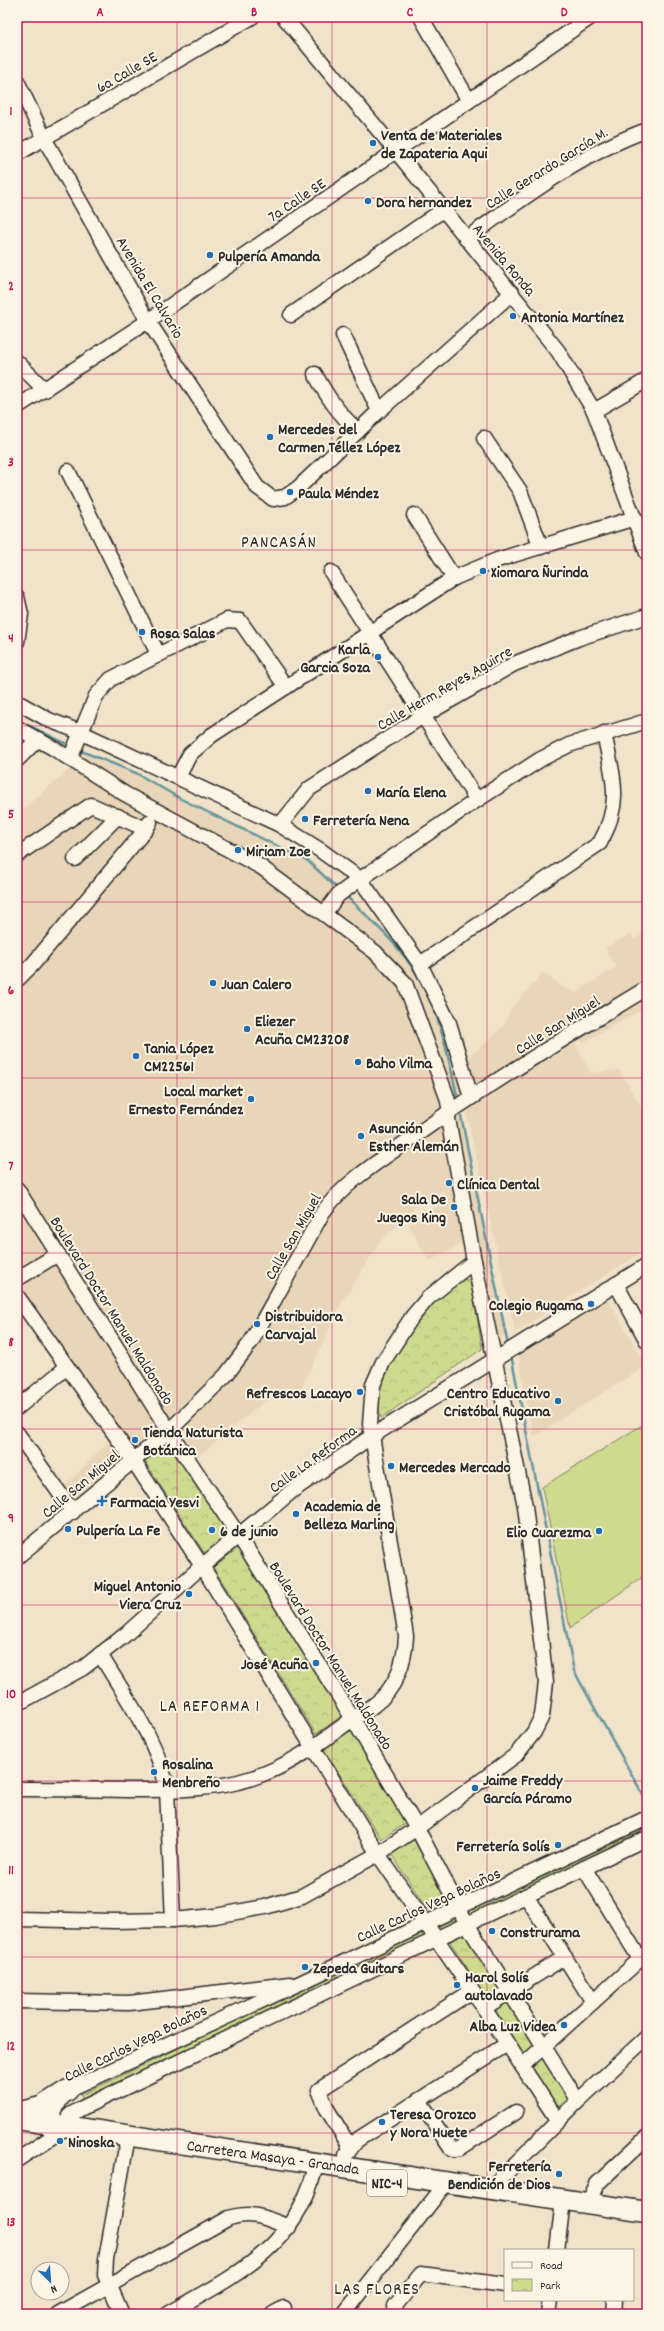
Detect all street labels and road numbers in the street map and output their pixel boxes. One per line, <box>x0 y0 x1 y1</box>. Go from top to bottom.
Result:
street label: 6a Calle SE <box>92 46 163 100</box>
street label: Calle Gerardo García M. <box>482 122 613 216</box>
street label: 7a Calle SE <box>264 173 332 229</box>
street label: Avenida Ronda <box>466 219 541 302</box>
street label: Avenida El Calvario <box>109 233 188 344</box>
street label: Calle Herm Reyes Aguirre <box>373 641 517 737</box>
street label: Calle San Miguel <box>511 991 605 1061</box>
street label: Calle San Miguel <box>260 1190 328 1285</box>
street label: Boulevard Doctor Manuel Maldonado <box>43 1213 179 1410</box>
street label: Calle La Reforma <box>265 1420 362 1500</box>
street label: Calle San Miguel <box>37 1445 126 1525</box>
street label: Boulevard Doctor Manuel Maldonado <box>262 1558 398 1755</box>
street label: Calle Carlos Vega Bolaños <box>353 1863 505 1950</box>
street label: Calle Carlos Vega Bolaños <box>61 1999 212 2089</box>
street label: Carretera Masaya - Granada <box>185 2135 361 2182</box>
road number: NIC-4 <box>367 2170 407 2196</box>

